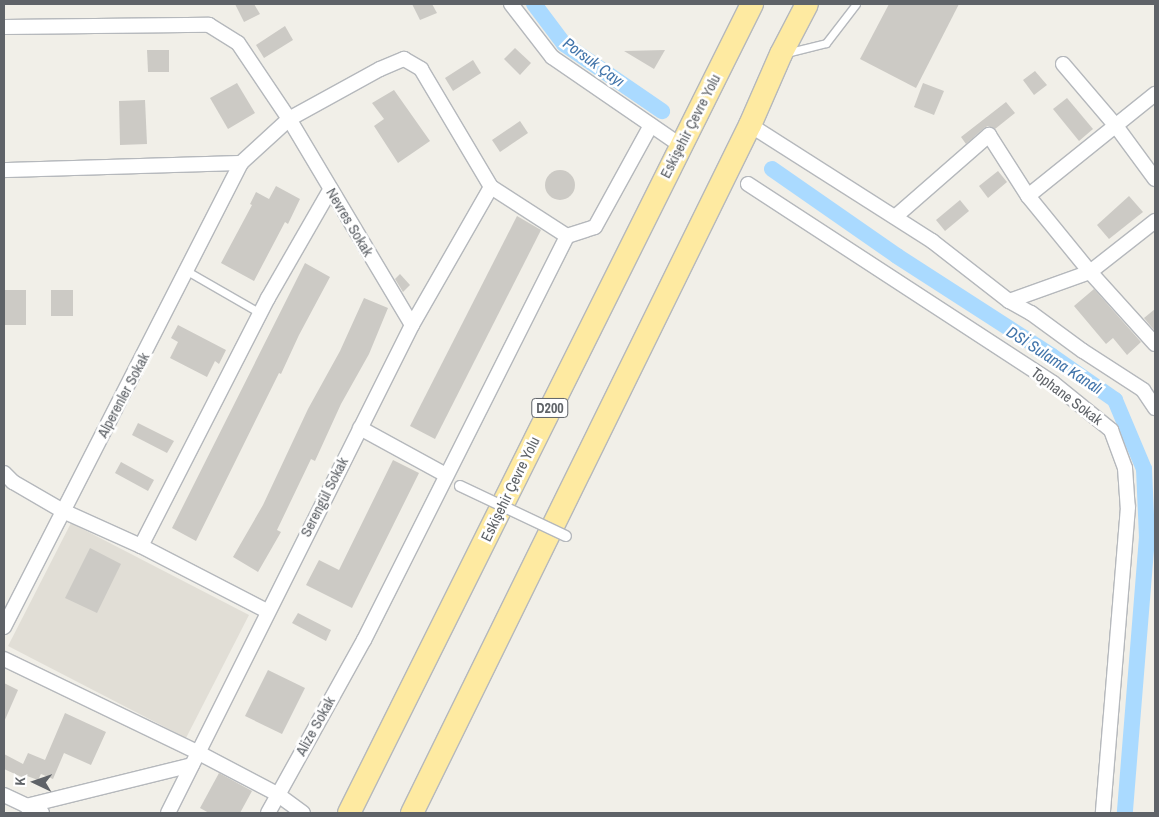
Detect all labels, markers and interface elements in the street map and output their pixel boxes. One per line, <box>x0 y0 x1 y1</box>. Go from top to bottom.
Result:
water label: Porsuk Çayı <box>559 33 629 91</box>
street label: Eskişehir Çevre Yolu <box>656 71 724 181</box>
street label: Nevres Sokak <box>323 185 377 259</box>
water label: DSİ Sulama Kanalı <box>1003 322 1107 398</box>
street label: Alperenler Sokak <box>93 349 153 441</box>
street label: Tophane Sokak <box>1028 363 1106 429</box>
road number: D200 <box>531 396 569 419</box>
street label: Eskişehir Çevre Yolu <box>477 434 543 544</box>
street label: Serengül Sokak <box>296 454 352 540</box>
street label: Alize Sokak <box>291 693 339 759</box>
north arrow <box>10 757 60 807</box>
text: K <box>11 777 29 786</box>

